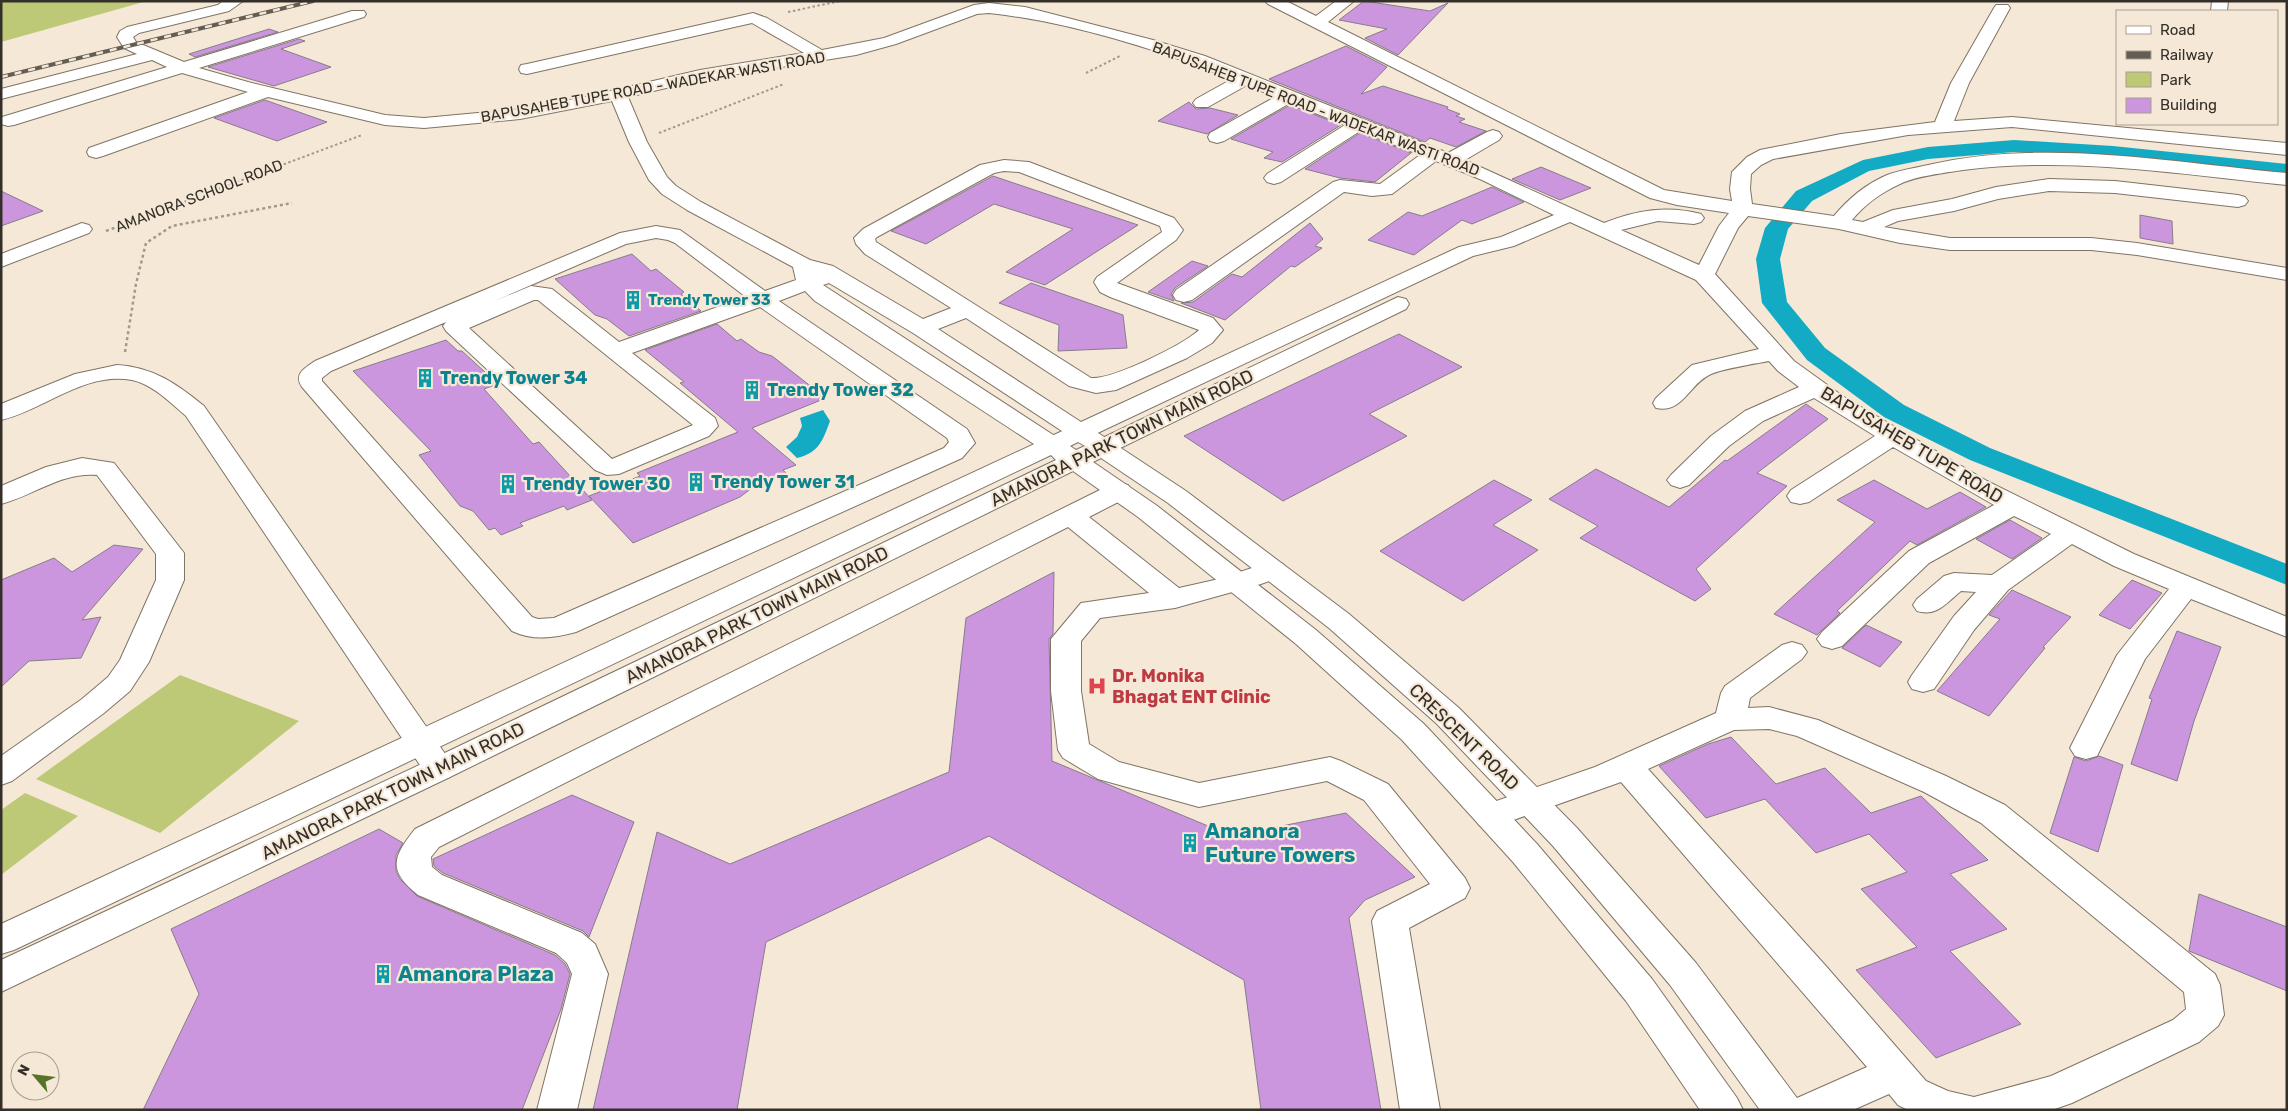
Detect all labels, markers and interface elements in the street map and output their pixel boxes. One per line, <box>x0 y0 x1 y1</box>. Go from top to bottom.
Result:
legend <box>2116 10 2278 125</box>
text: Road <box>2160 21 2196 39</box>
street label: BAPUSAHEB TUPE ROAD - WADEKAR WASTI ROAD <box>1150 38 1482 180</box>
text: Railway <box>2160 46 2214 64</box>
street label: BAPUSAHEB TUPE ROAD - WADEKAR WASTI ROAD <box>479 48 827 126</box>
text: Park <box>2160 71 2191 89</box>
text: Building <box>2160 96 2217 114</box>
street label: AMANORA SCHOOL ROAD <box>113 156 285 236</box>
building icon: Trendy Tower 33 <box>622 289 644 311</box>
place label: Trendy Tower 33 <box>648 291 771 309</box>
street label: AMANORA PARK TOWN MAIN ROAD <box>987 365 1257 511</box>
building icon: Trendy Tower 34 <box>414 367 436 389</box>
place label: Trendy Tower 34 <box>440 367 588 389</box>
building icon: Trendy Tower 32 <box>741 379 763 401</box>
place label: Trendy Tower 32 <box>767 379 914 401</box>
street label: BAPUSAHEB TUPE ROAD <box>1817 382 2007 508</box>
building icon: Trendy Tower 31 <box>685 471 707 493</box>
place label: Trendy Tower 31 <box>711 471 855 493</box>
building icon: Trendy Tower 30 <box>497 473 519 495</box>
place label: Trendy Tower 30 <box>523 473 671 495</box>
street label: AMANORA PARK TOWN MAIN ROAD <box>622 542 892 688</box>
place label: Dr. Monika Bhagat ENT Clinic <box>1112 665 1271 708</box>
hospital icon: Dr. Monika Bhagat ENT Clinic <box>1086 675 1108 697</box>
street label: CRESCENT ROAD <box>1405 679 1523 795</box>
street label: AMANORA PARK TOWN MAIN ROAD <box>258 718 528 864</box>
place label: Amanora Future Towers <box>1205 818 1355 867</box>
building icon: Amanora Future Towers <box>1179 832 1201 854</box>
place label: Amanora Plaza <box>398 961 554 986</box>
building icon: Amanora Plaza <box>372 963 394 985</box>
north arrow <box>10 1051 60 1101</box>
text: N <box>14 1062 34 1079</box>

